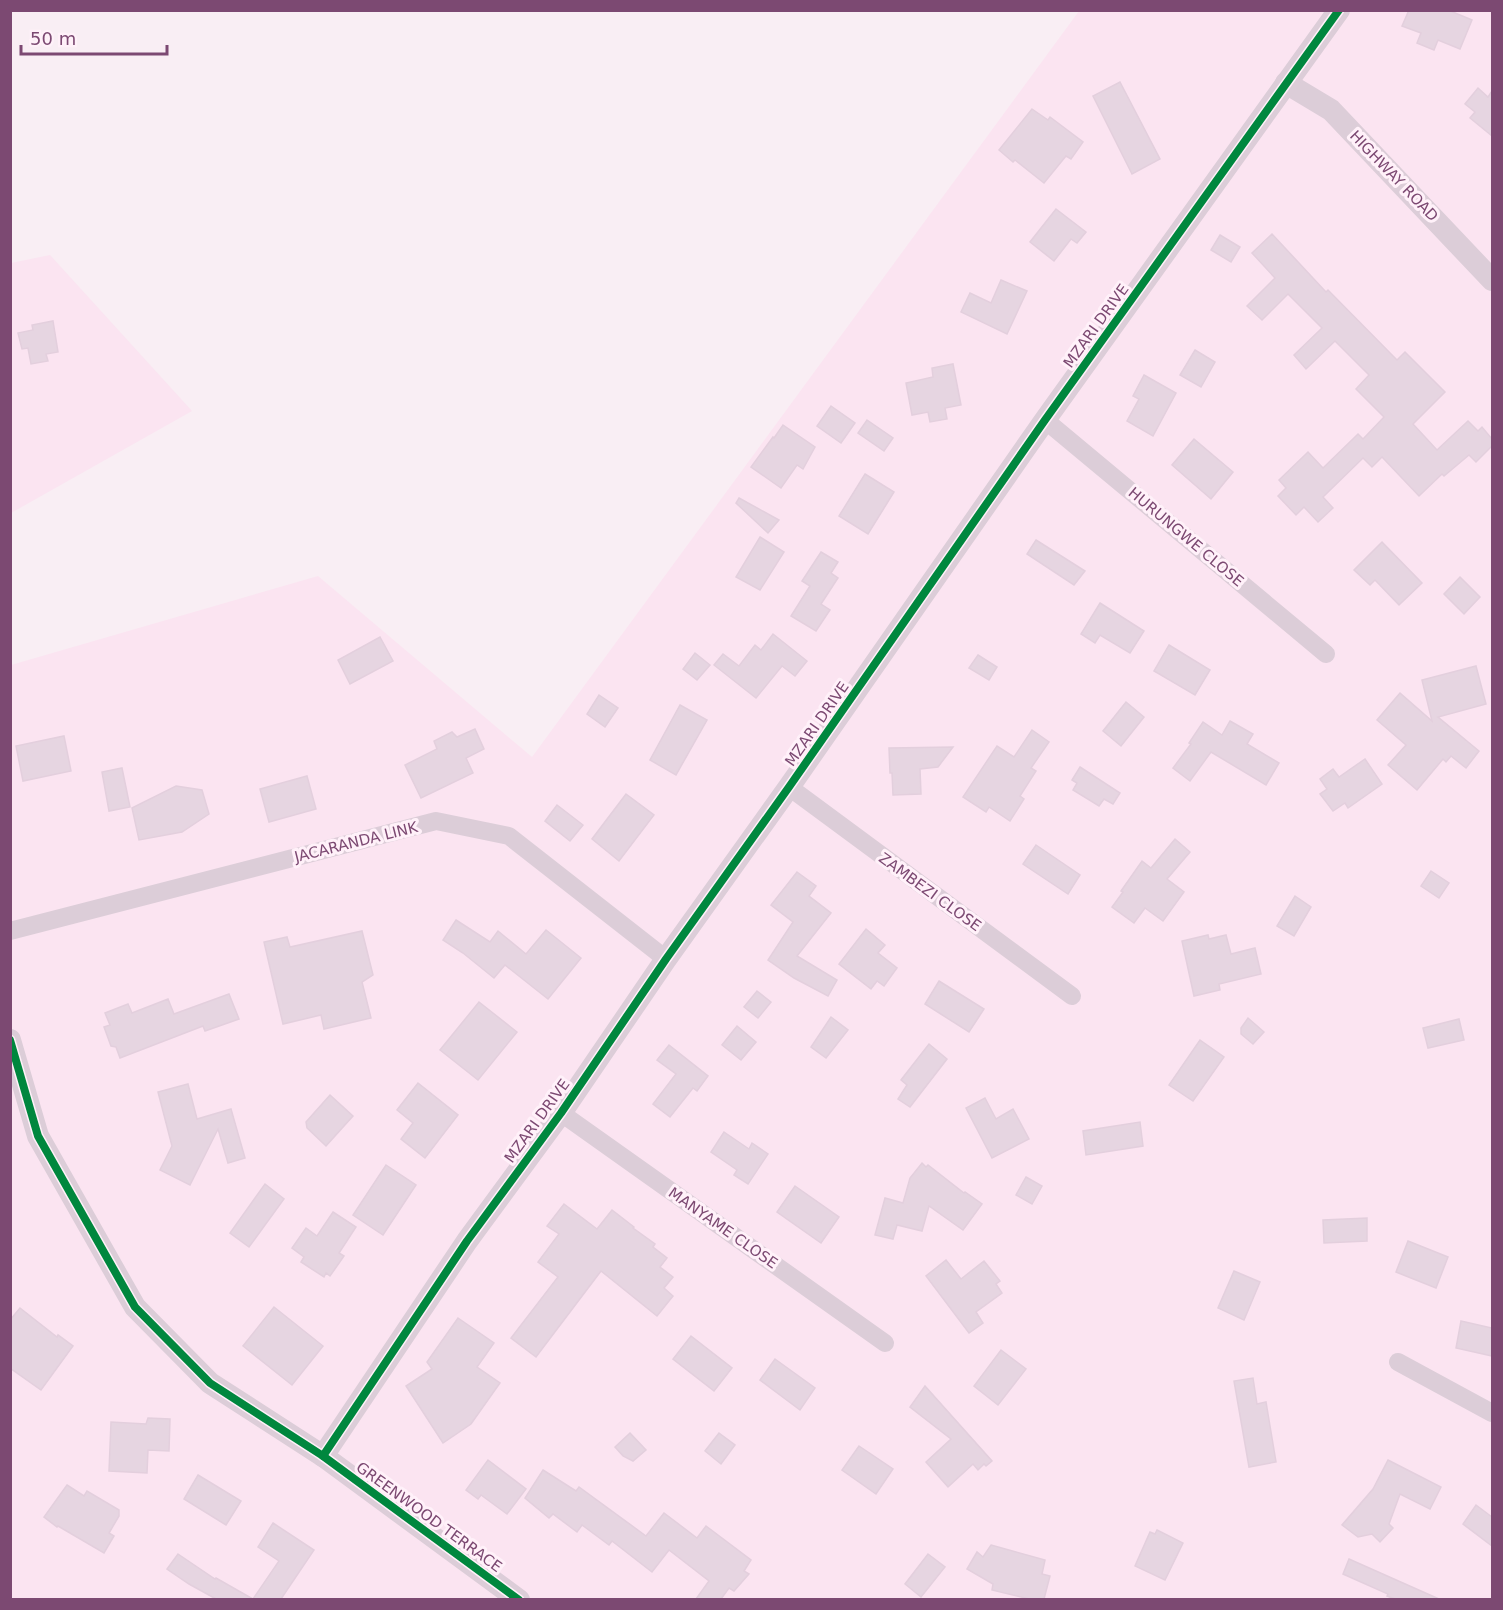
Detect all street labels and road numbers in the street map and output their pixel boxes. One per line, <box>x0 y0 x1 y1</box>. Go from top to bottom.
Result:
street label: HIGHWAY ROAD <box>1346 127 1442 225</box>
street label: MZARI DRIVE <box>1060 281 1132 371</box>
street label: HURUNGWE CLOSE <box>1125 484 1247 590</box>
street label: MZARI DRIVE <box>781 678 853 770</box>
street label: JACARANDA LINK <box>292 818 421 866</box>
street label: ZAMBEZI CLOSE <box>875 849 985 935</box>
street label: MZARI DRIVE <box>501 1076 573 1166</box>
street label: MANYAME CLOSE <box>665 1184 781 1272</box>
street label: GREENWOOD TERRACE <box>353 1458 505 1576</box>

